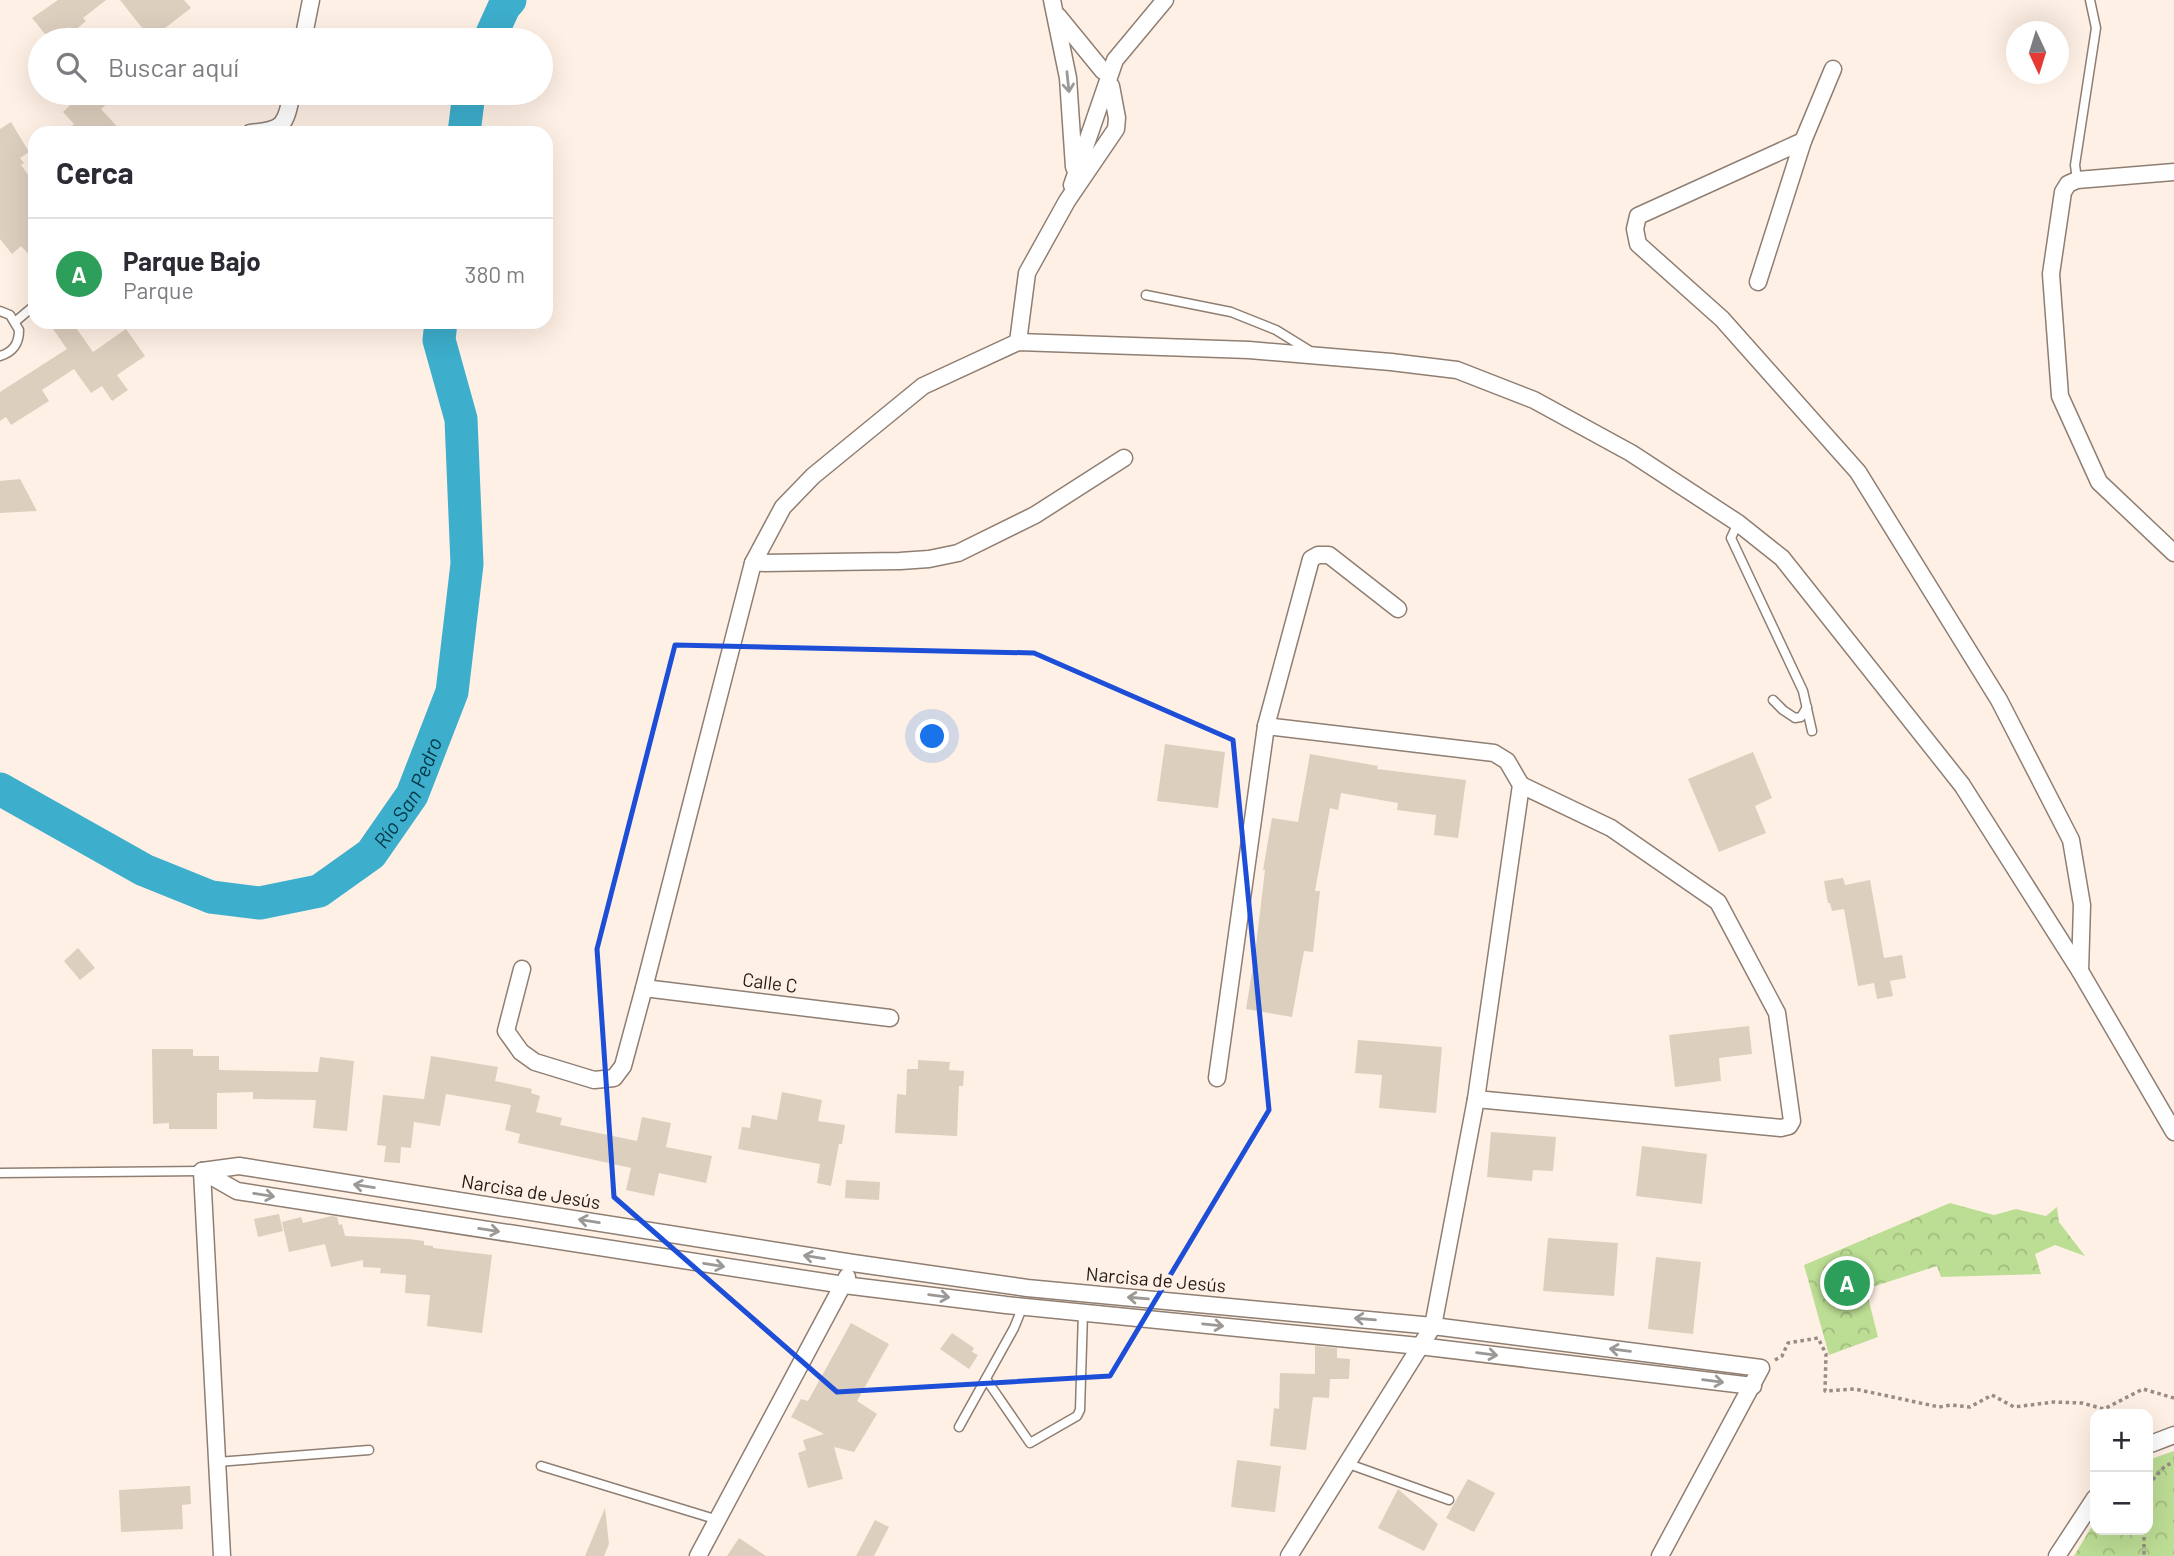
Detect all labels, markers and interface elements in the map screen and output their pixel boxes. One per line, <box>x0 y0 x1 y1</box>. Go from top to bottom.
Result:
north arrow <box>2006 21 2069 84</box>
search box <box>28 28 553 105</box>
icon: search <box>52 48 90 86</box>
text: Buscar aquí <box>108 51 239 82</box>
one-way arrow <box>1062 70 1075 93</box>
text: Cerca <box>56 154 134 190</box>
text: Parque Bajo <box>123 245 261 276</box>
text: A <box>71 260 87 288</box>
text: 380 m <box>465 260 525 288</box>
text: Parque <box>123 276 194 304</box>
your location <box>915 719 949 753</box>
water label: Río San Pedro <box>367 733 446 852</box>
street label: Calle C <box>741 967 799 997</box>
street label: Narcisa de Jesús <box>460 1169 602 1213</box>
one-way arrow <box>354 1179 376 1192</box>
one-way arrow <box>252 1189 275 1202</box>
one-way arrow <box>578 1214 601 1227</box>
one-way arrow <box>477 1224 500 1237</box>
one-way arrow <box>803 1250 826 1263</box>
pin: A <box>1824 1257 1870 1309</box>
one-way arrow <box>702 1259 725 1272</box>
street label: Narcisa de Jesús <box>1085 1261 1227 1297</box>
one-way arrow <box>927 1290 950 1303</box>
one-way arrow <box>1127 1291 1150 1304</box>
one-way arrow <box>1354 1312 1377 1325</box>
one-way arrow <box>1201 1319 1224 1332</box>
one-way arrow <box>1609 1343 1632 1356</box>
one-way arrow <box>1475 1348 1498 1361</box>
one-way arrow <box>1701 1375 1724 1388</box>
map controls <box>2090 1409 2153 1535</box>
button: + <box>2090 1409 2153 1472</box>
button: − <box>2090 1472 2153 1535</box>

